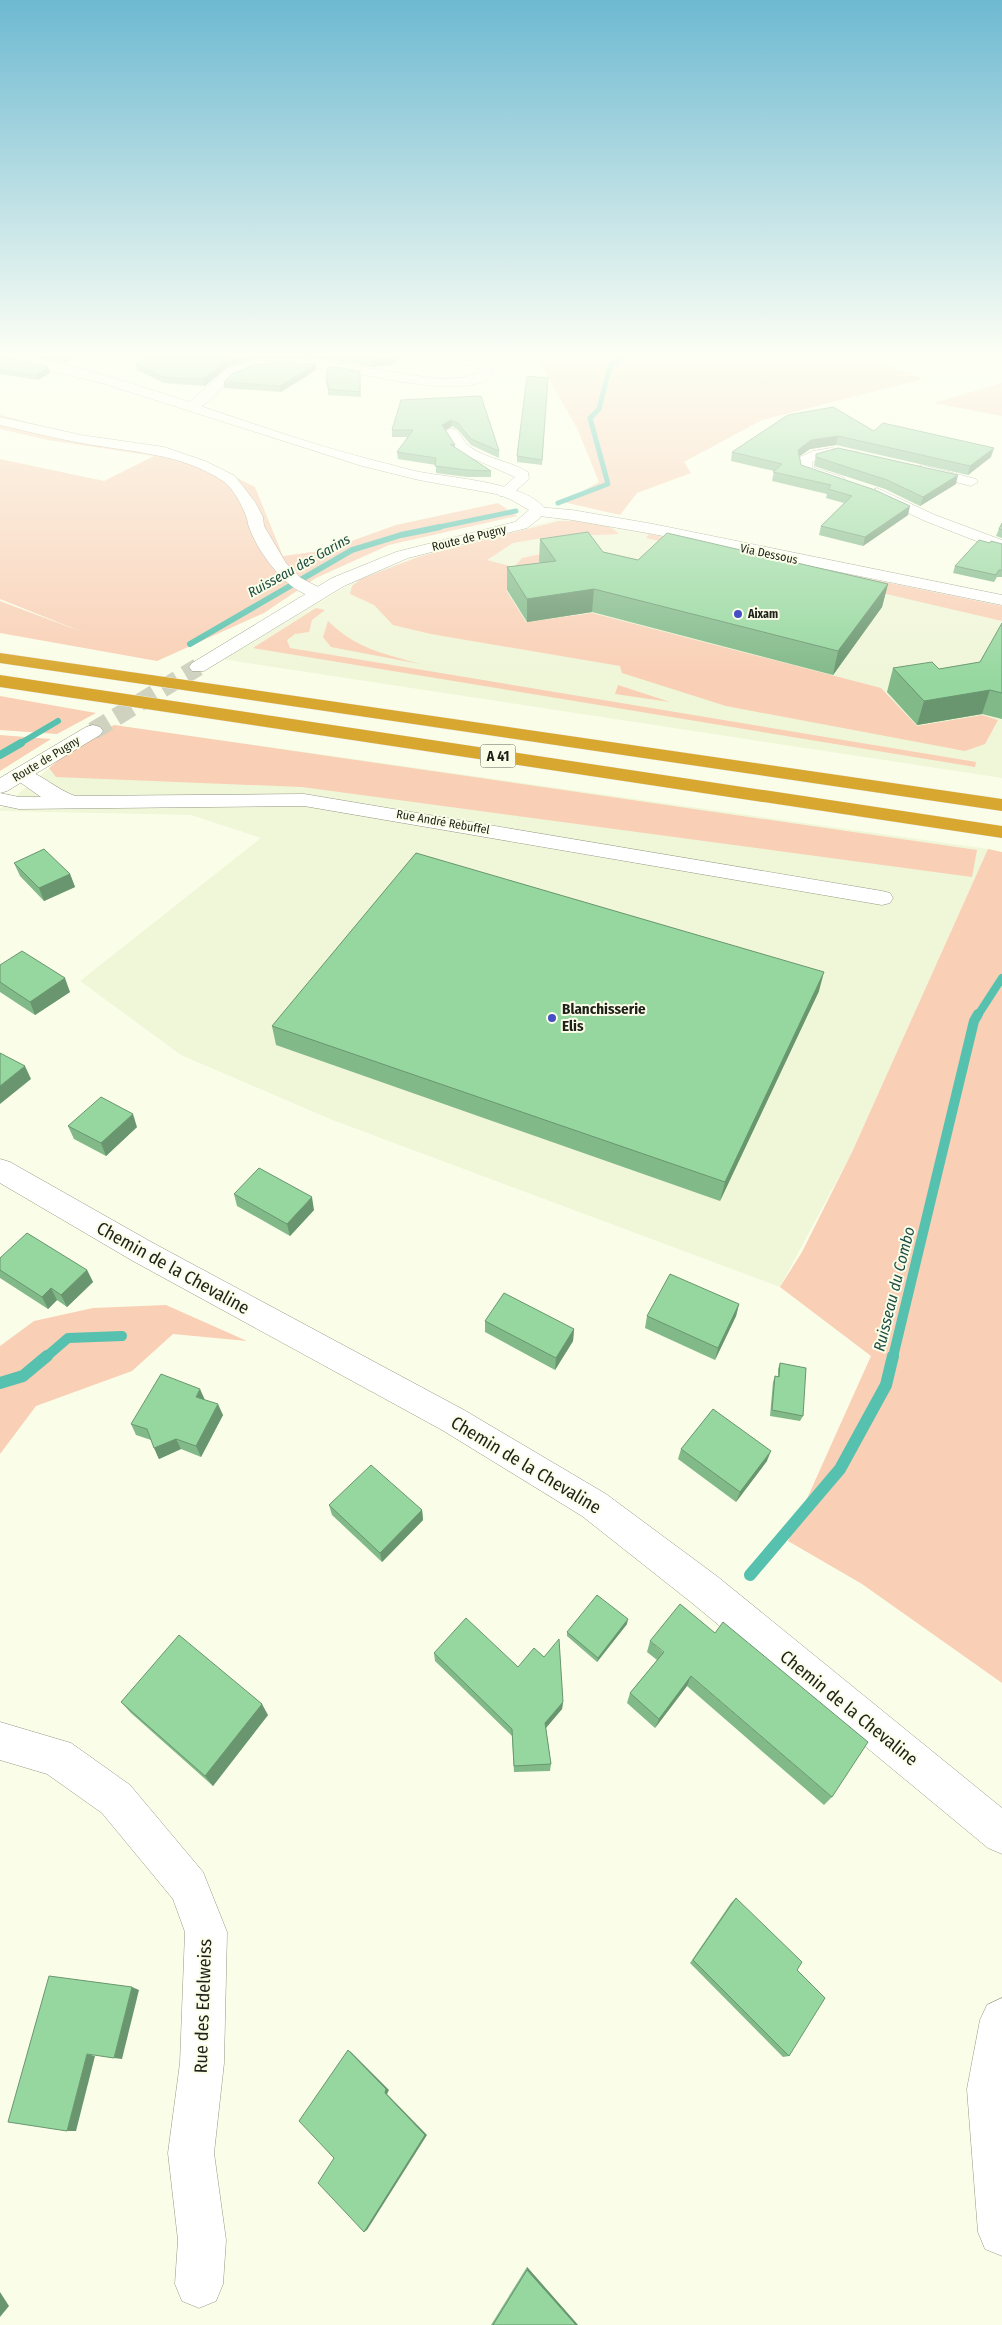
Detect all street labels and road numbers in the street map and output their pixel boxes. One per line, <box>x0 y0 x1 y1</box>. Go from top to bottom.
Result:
street label: Route de Pugny <box>430 522 508 554</box>
street label: Via Dessous <box>739 541 799 567</box>
street label: Route de Pugny <box>10 733 83 785</box>
road number: A 41 <box>480 744 516 768</box>
street label: Rue André Rebuffel <box>395 807 491 837</box>
street label: Chemin de la Chevaline <box>93 1217 253 1319</box>
street label: Chemin de la Chevaline <box>447 1411 605 1519</box>
street label: Chemin de la Chevaline <box>776 1646 923 1770</box>
street label: Rue des Edelweiss <box>190 1938 216 2074</box>

